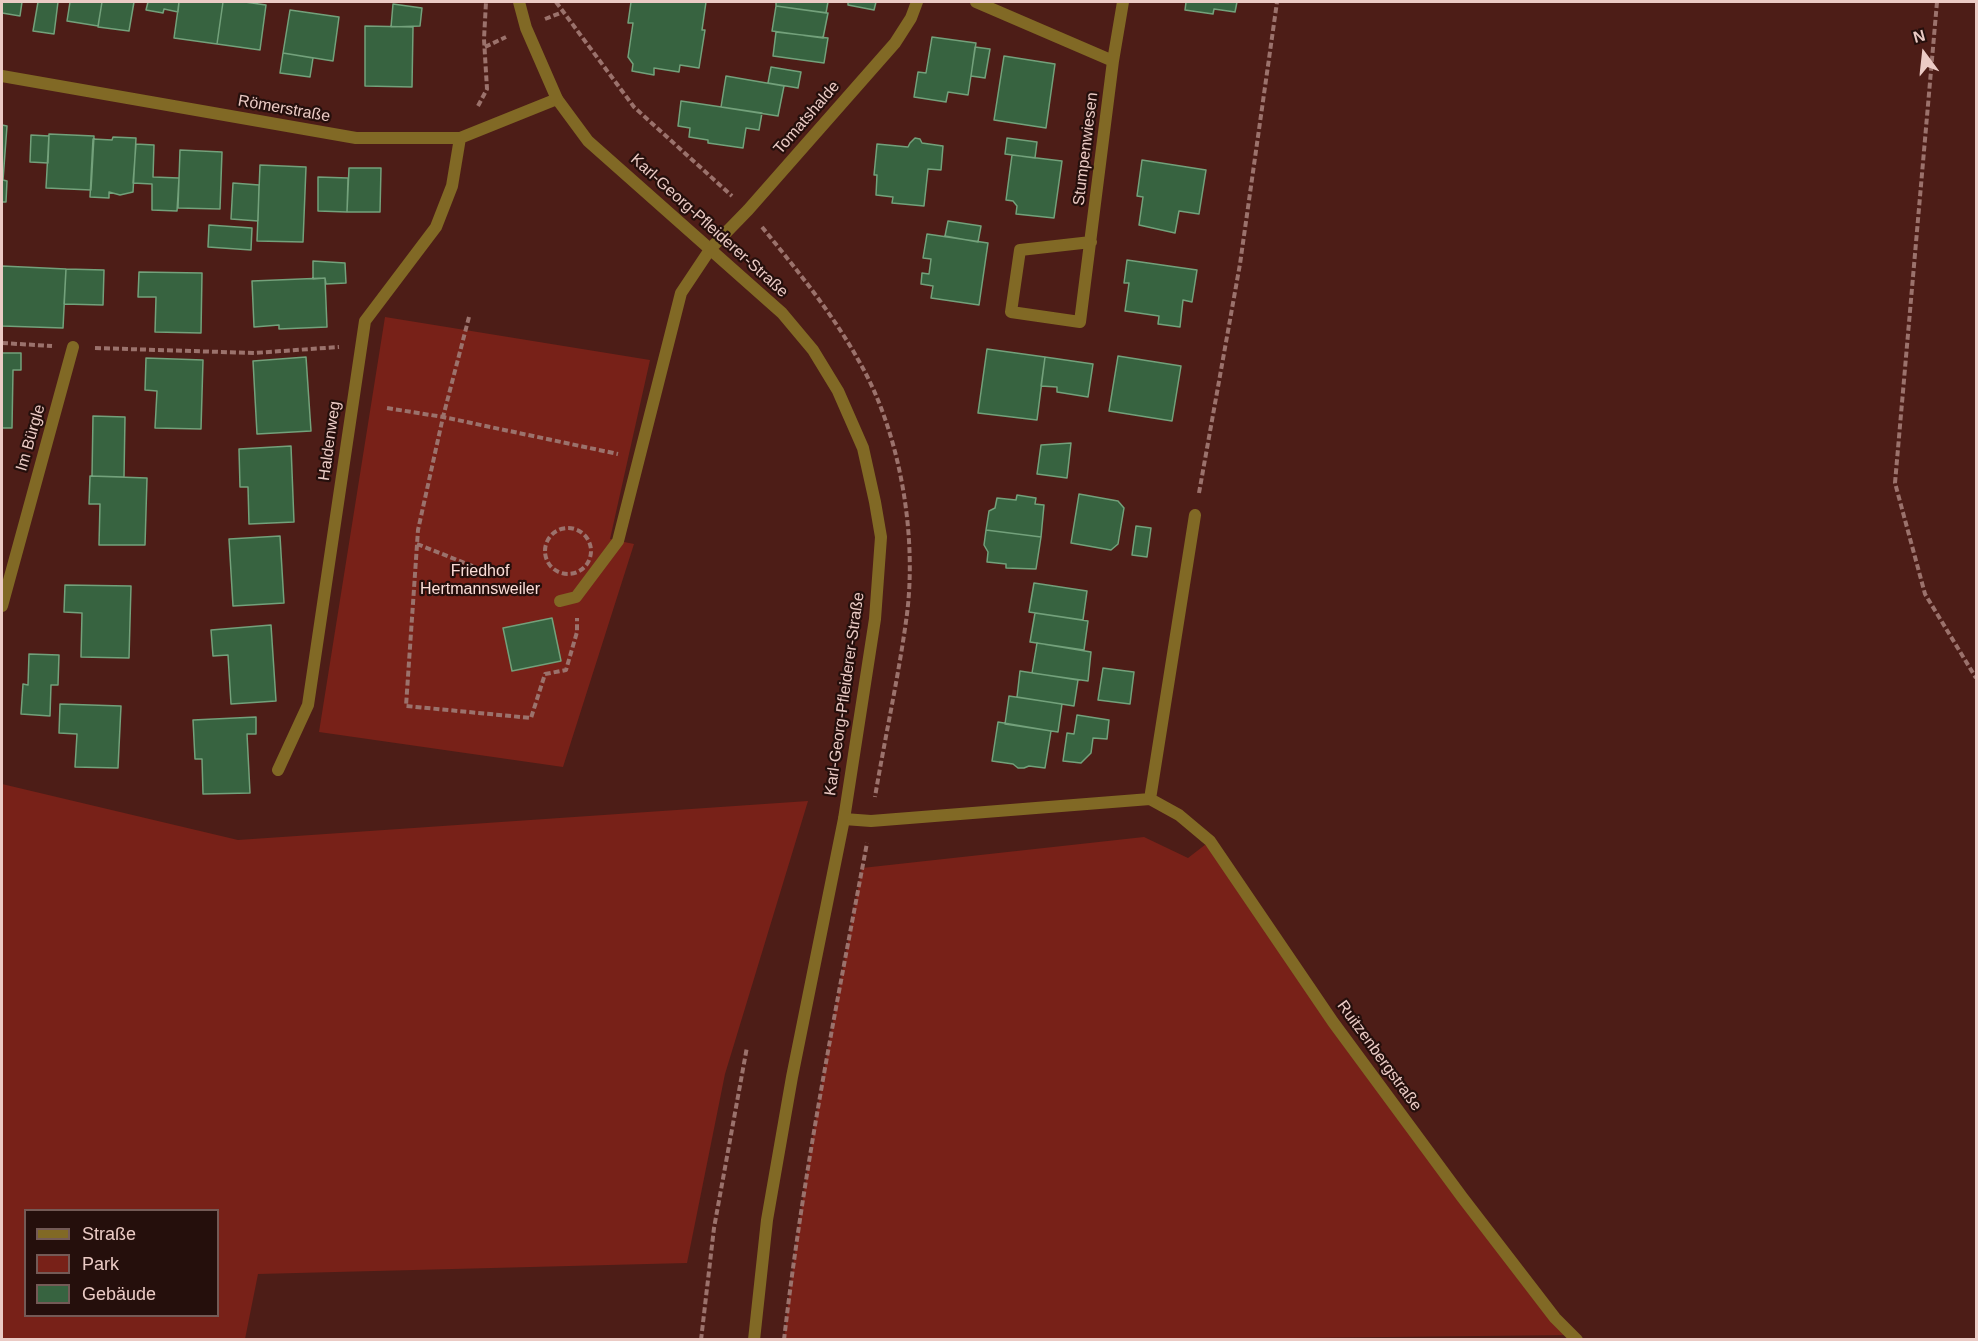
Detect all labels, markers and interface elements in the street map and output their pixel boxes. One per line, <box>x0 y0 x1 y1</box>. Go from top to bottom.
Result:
north arrow <box>1894 24 1954 84</box>
text: N <box>1911 26 1927 46</box>
street label: Tomatshalde <box>770 77 844 159</box>
street label: Römerstraße <box>236 91 332 127</box>
street label: Stumpenwiesen <box>1070 91 1102 207</box>
street label: Karl-Georg-Pfleiderer-Straße <box>626 150 792 302</box>
street label: Haldenweg <box>315 400 345 482</box>
street label: Im Bürgle <box>12 402 50 474</box>
park label: Friedhof Hertmannsweiler <box>420 562 540 600</box>
street label: Karl-Georg-Pfleiderer-Straße <box>821 591 869 797</box>
street label: Ruitzenbergstraße <box>1333 997 1425 1115</box>
legend <box>24 1209 219 1317</box>
text: Straße <box>82 1224 136 1244</box>
text: Park <box>82 1254 119 1274</box>
text: Gebäude <box>82 1284 156 1304</box>

